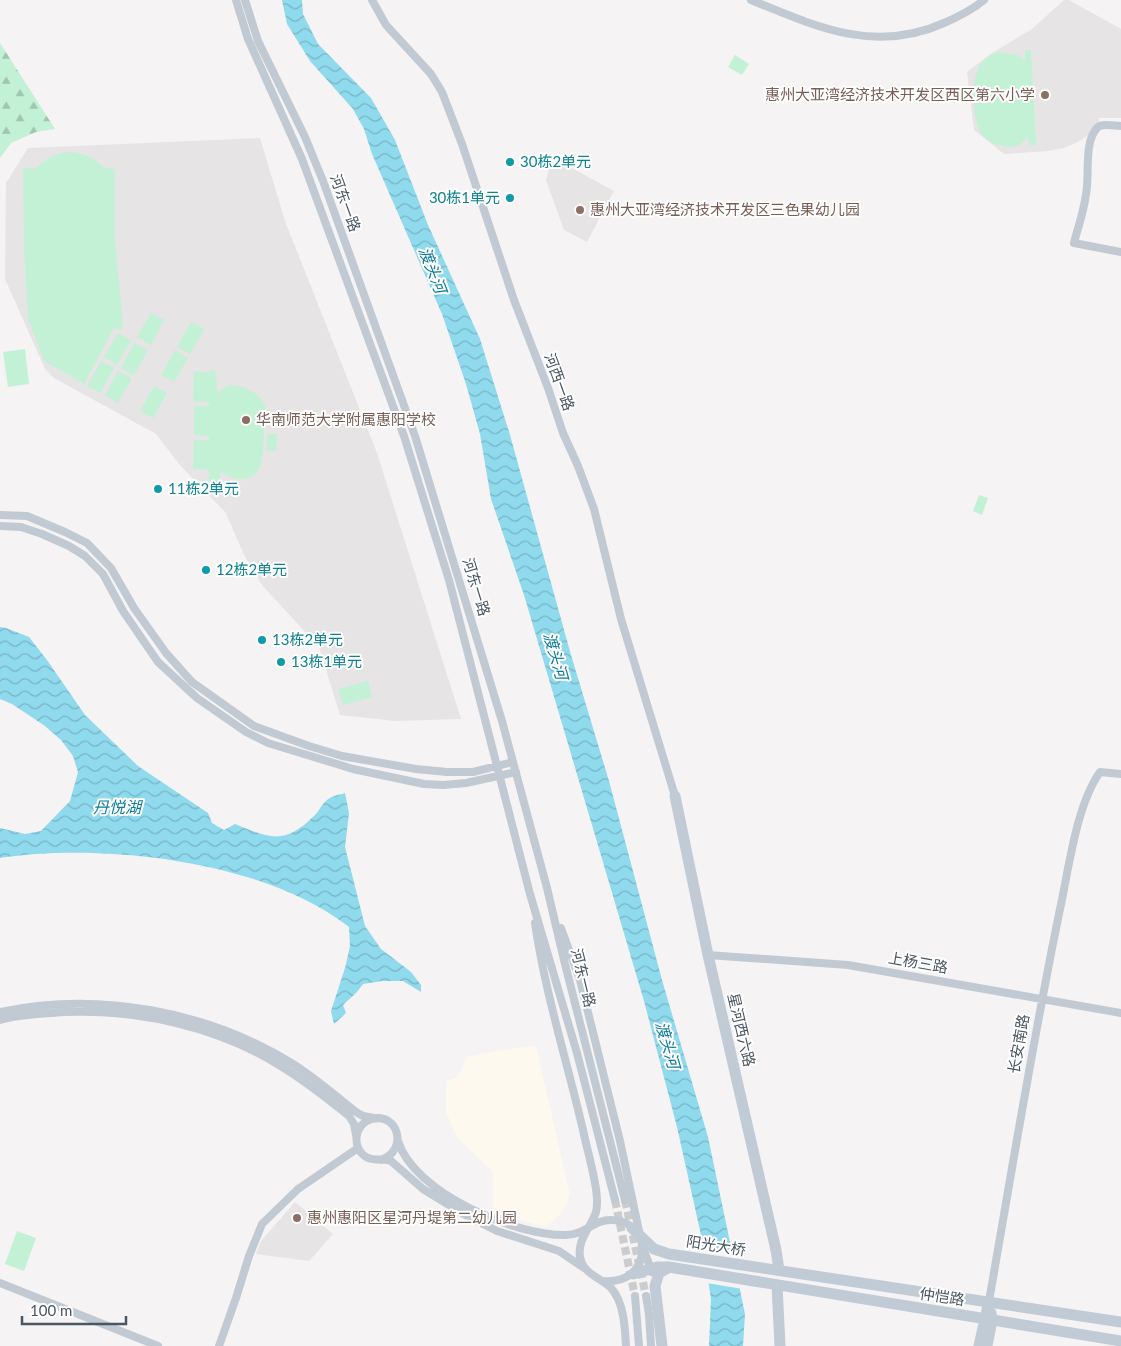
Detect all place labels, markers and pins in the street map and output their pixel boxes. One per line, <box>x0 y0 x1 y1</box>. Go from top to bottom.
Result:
place label: 惠州大亚湾经济技术开发区西区第六小学 <box>765 85 1035 103</box>
marker: 惠州大亚湾经济技术开发区西区第六小学 <box>1039 89 1051 101</box>
place label: 30栋2单元 <box>520 152 591 170</box>
marker: 30栋2单元 <box>504 156 516 168</box>
place label: 30栋1单元 <box>429 188 500 206</box>
marker: 30栋1单元 <box>504 192 516 204</box>
place label: 惠州大亚湾经济技术开发区三色果幼儿园 <box>590 200 860 218</box>
marker: 惠州大亚湾经济技术开发区三色果幼儿园 <box>574 204 586 216</box>
place label: 华南师范大学附属惠阳学校 <box>256 410 436 428</box>
marker: 华南师范大学附属惠阳学校 <box>240 414 252 426</box>
place label: 11栋2单元 <box>168 479 239 497</box>
marker: 11栋2单元 <box>152 483 164 495</box>
place label: 12栋2单元 <box>216 560 287 578</box>
marker: 12栋2单元 <box>200 564 212 576</box>
place label: 13栋2单元 <box>272 630 343 648</box>
marker: 13栋2单元 <box>256 634 268 646</box>
place label: 13栋1单元 <box>291 652 362 670</box>
marker: 13栋1单元 <box>275 656 287 668</box>
place label: 惠州惠阳区星河丹堤第二幼儿园 <box>307 1208 517 1226</box>
marker: 惠州惠阳区星河丹堤第二幼儿园 <box>291 1212 303 1224</box>

